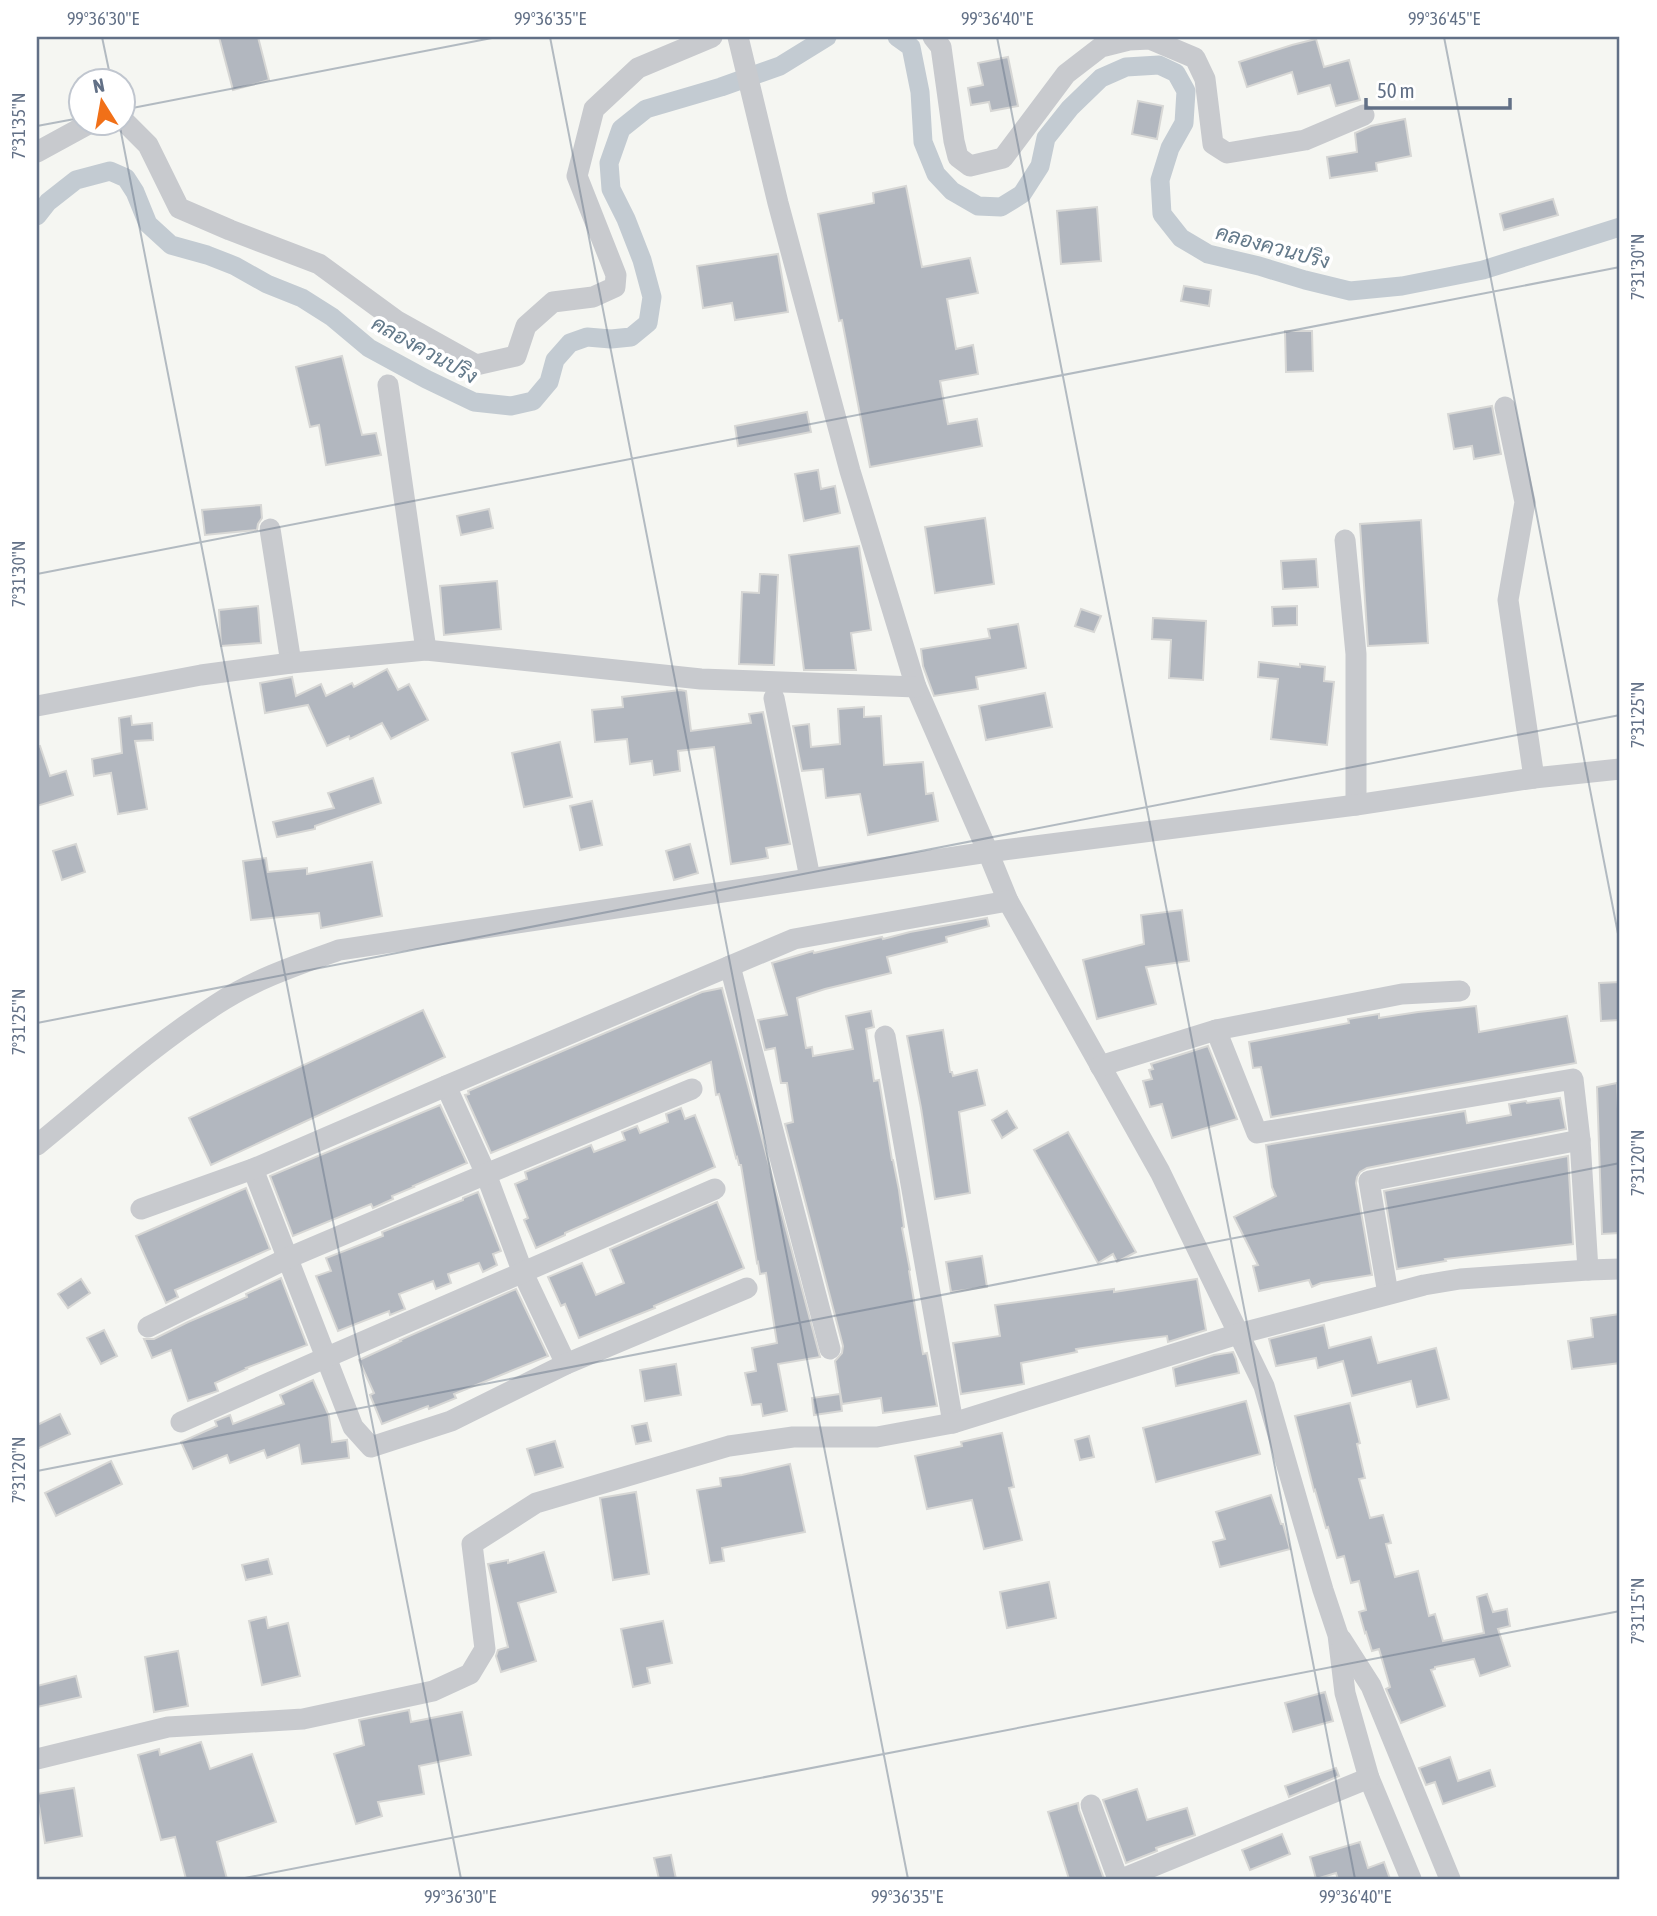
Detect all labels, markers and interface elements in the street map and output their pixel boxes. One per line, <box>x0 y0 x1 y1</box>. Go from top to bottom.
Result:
text: 99°36'30"E <box>67 8 139 29</box>
text: 99°36'35"E <box>514 8 586 29</box>
text: 99°36'40"E <box>961 8 1033 29</box>
text: 99°36'45"E <box>1408 8 1480 29</box>
north arrow <box>66 66 136 136</box>
scale bar <box>1366 66 1510 110</box>
text: N <box>91 73 106 97</box>
text: 50 m <box>1377 78 1415 102</box>
text: 7°31'35"N <box>8 93 29 159</box>
water label: คลองควนปริง <box>1213 219 1333 273</box>
text: 7°31'30"N <box>1627 234 1648 300</box>
water label: คลองควนปริง <box>368 310 482 388</box>
text: 7°31'30"N <box>8 541 29 607</box>
text: 7°31'25"N <box>1627 682 1648 748</box>
text: 7°31'25"N <box>8 989 29 1055</box>
text: 7°31'20"N <box>1627 1130 1648 1196</box>
text: 7°31'20"N <box>8 1437 29 1503</box>
text: 7°31'15"N <box>1627 1578 1648 1644</box>
text: 99°36'30"E <box>424 1886 496 1907</box>
text: 99°36'35"E <box>871 1886 943 1907</box>
text: 99°36'40"E <box>1319 1886 1391 1907</box>

